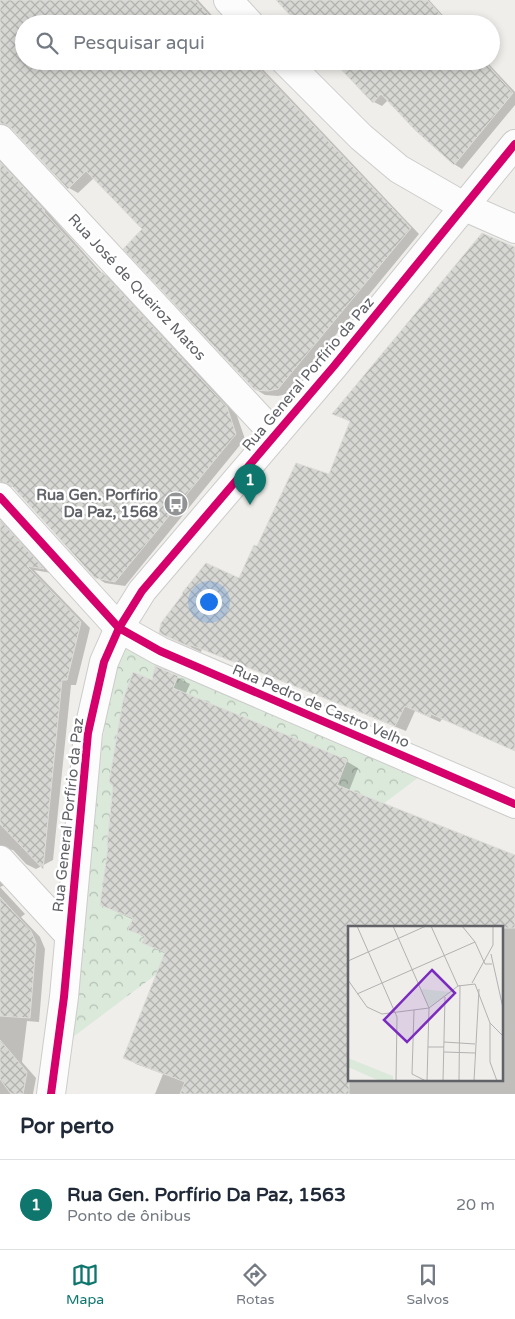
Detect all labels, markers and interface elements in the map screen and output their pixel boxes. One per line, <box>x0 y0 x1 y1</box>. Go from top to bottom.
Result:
search box <box>15 15 500 70</box>
icon: search <box>33 29 61 57</box>
text: Pesquisar aqui <box>73 32 205 54</box>
street label: Rua José de Queiroz Matos <box>64 210 210 364</box>
street label: Rua General Porfírio da Paz <box>238 293 378 455</box>
pin: 1 <box>234 464 266 505</box>
place label: Rua Gen. Porfírio Da Paz, 1568 <box>36 486 159 521</box>
bus stop icon: Rua Gen. Porfírio Da Paz, 1568 <box>163 491 189 517</box>
your location <box>196 589 222 615</box>
street label: Rua Pedro de Castro Velho <box>230 660 412 752</box>
street label: Rua General Porfírio da Paz <box>49 717 87 913</box>
inset map <box>348 926 502 1082</box>
text: Por perto <box>20 1114 114 1139</box>
text: Rua Gen. Porfírio Da Paz, 1563 <box>67 1184 346 1206</box>
text: 1 <box>31 1195 41 1215</box>
text: 20 m <box>456 1195 495 1215</box>
text: Ponto de ônibus <box>67 1206 191 1226</box>
tab: Mapa <box>66 1261 104 1308</box>
tab: Rotas <box>236 1261 274 1308</box>
tab: Salvos <box>406 1261 449 1308</box>

